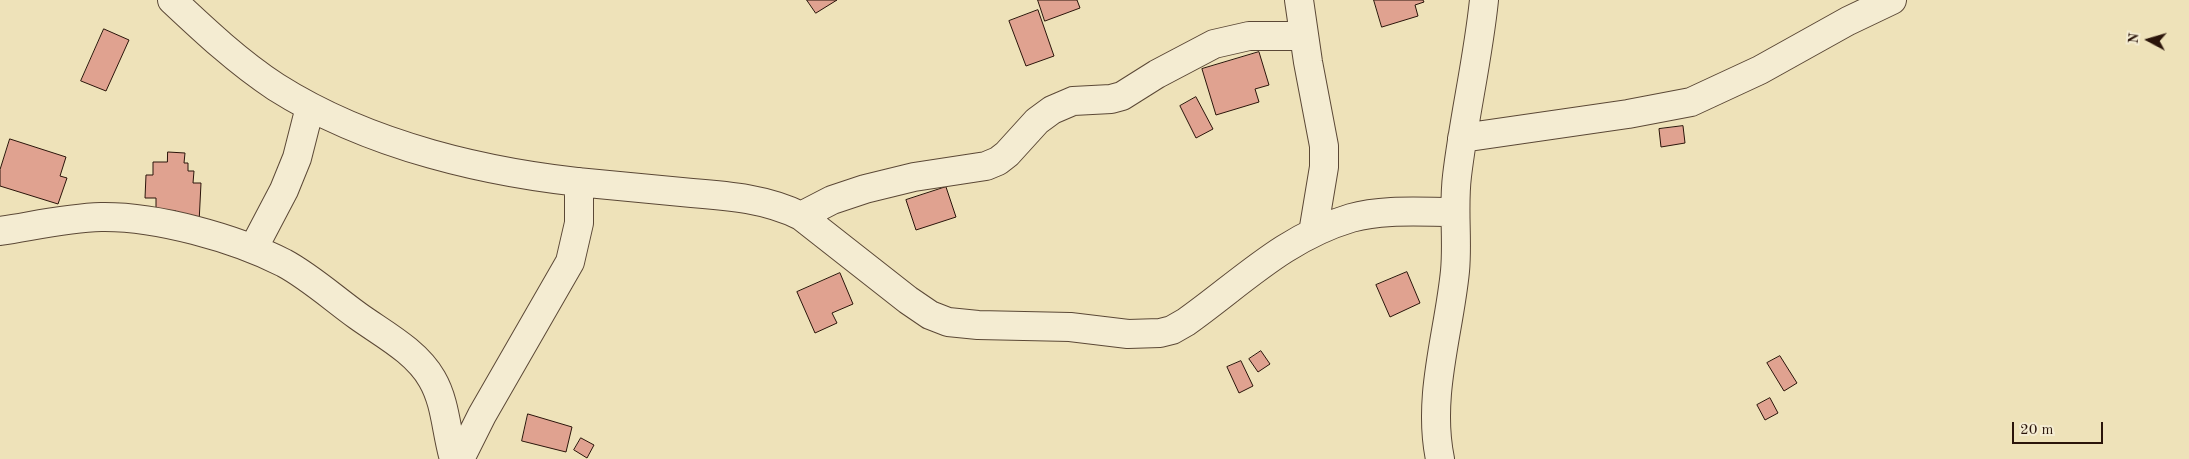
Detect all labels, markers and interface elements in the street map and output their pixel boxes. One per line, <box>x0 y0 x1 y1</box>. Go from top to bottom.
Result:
north arrow <box>2124 15 2174 65</box>
text: N <box>2127 32 2142 44</box>
scale bar <box>2014 412 2105 444</box>
text: 20 m <box>2020 423 2054 438</box>

